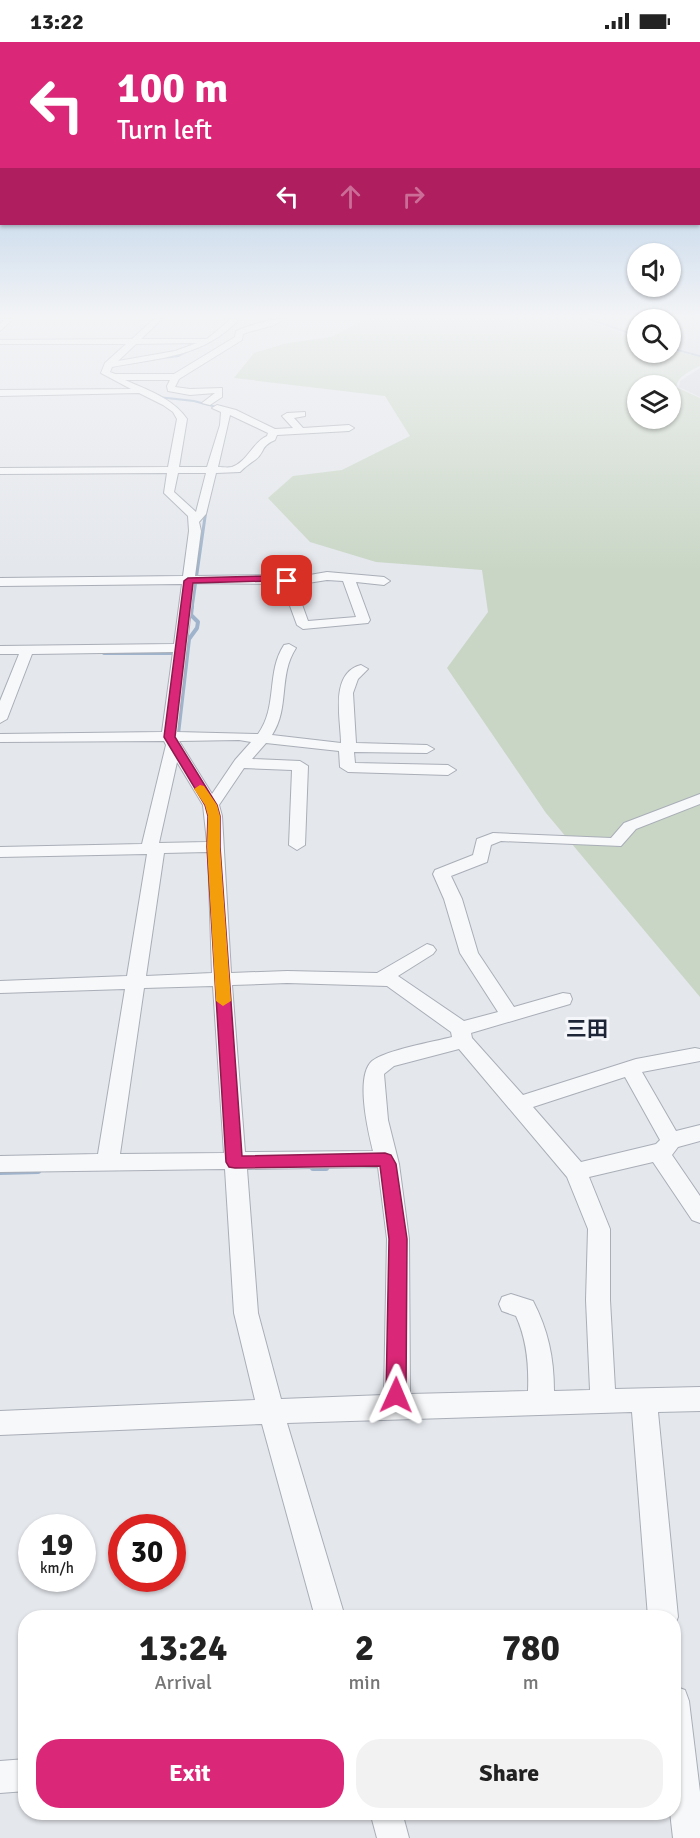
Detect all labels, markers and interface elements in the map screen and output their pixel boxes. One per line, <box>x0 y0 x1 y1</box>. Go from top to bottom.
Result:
text: 13:22 <box>30 8 84 35</box>
text: 100 m <box>117 63 228 114</box>
icon: left <box>18 66 96 144</box>
text: Turn left <box>117 114 212 147</box>
icon: left <box>271 180 304 213</box>
icon: ahead <box>334 180 367 213</box>
icon: right <box>397 180 430 213</box>
map controls <box>627 243 681 429</box>
button: sound <box>627 243 681 297</box>
button: search <box>627 309 681 363</box>
button: layers <box>627 375 681 429</box>
pin <box>261 555 312 606</box>
icon: arrive <box>270 564 303 597</box>
district label: 三田 <box>566 1016 608 1042</box>
position arrow <box>364 1363 428 1427</box>
speed limit sign: 30 <box>108 1514 186 1592</box>
text: 19 <box>41 1527 73 1564</box>
text: km/h <box>40 1559 74 1577</box>
text: 13:24 <box>139 1626 227 1671</box>
text: 2 <box>355 1626 374 1671</box>
text: 780 <box>502 1626 560 1671</box>
text: Arrival <box>154 1670 212 1695</box>
text: min <box>348 1670 381 1695</box>
text: m <box>523 1670 539 1695</box>
button: Exit <box>36 1739 344 1808</box>
button: Share <box>356 1739 663 1808</box>

